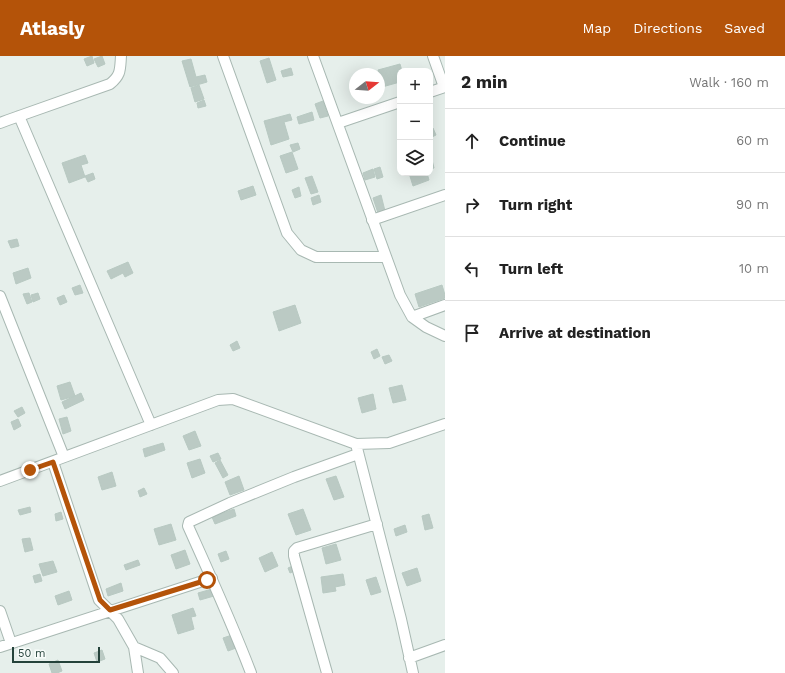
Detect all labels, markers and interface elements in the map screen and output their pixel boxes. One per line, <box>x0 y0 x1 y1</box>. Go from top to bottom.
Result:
text: Atlasly <box>20 17 85 40</box>
text: Map <box>583 20 611 36</box>
text: Directions <box>633 20 702 36</box>
text: Saved <box>724 20 765 36</box>
north arrow <box>349 68 385 104</box>
map controls <box>397 68 433 176</box>
button: + <box>397 68 433 104</box>
text: 2 min <box>461 72 507 92</box>
text: Walk · 160 m <box>689 75 769 90</box>
button: − <box>397 104 433 140</box>
icon: ahead <box>461 130 483 152</box>
text: Continue <box>499 132 566 150</box>
text: 60 m <box>736 133 769 148</box>
button: layers <box>397 140 433 176</box>
icon: right <box>461 194 483 216</box>
text: Turn right <box>499 196 572 214</box>
text: 90 m <box>736 197 769 212</box>
icon: left <box>461 258 483 280</box>
text: Turn left <box>499 260 563 278</box>
text: 10 m <box>739 261 769 276</box>
icon: arrive <box>461 322 483 344</box>
text: Arrive at destination <box>499 324 651 342</box>
route end <box>21 461 39 479</box>
route start <box>198 571 216 589</box>
scale bar <box>12 645 100 664</box>
text: 50 m <box>18 647 45 660</box>

